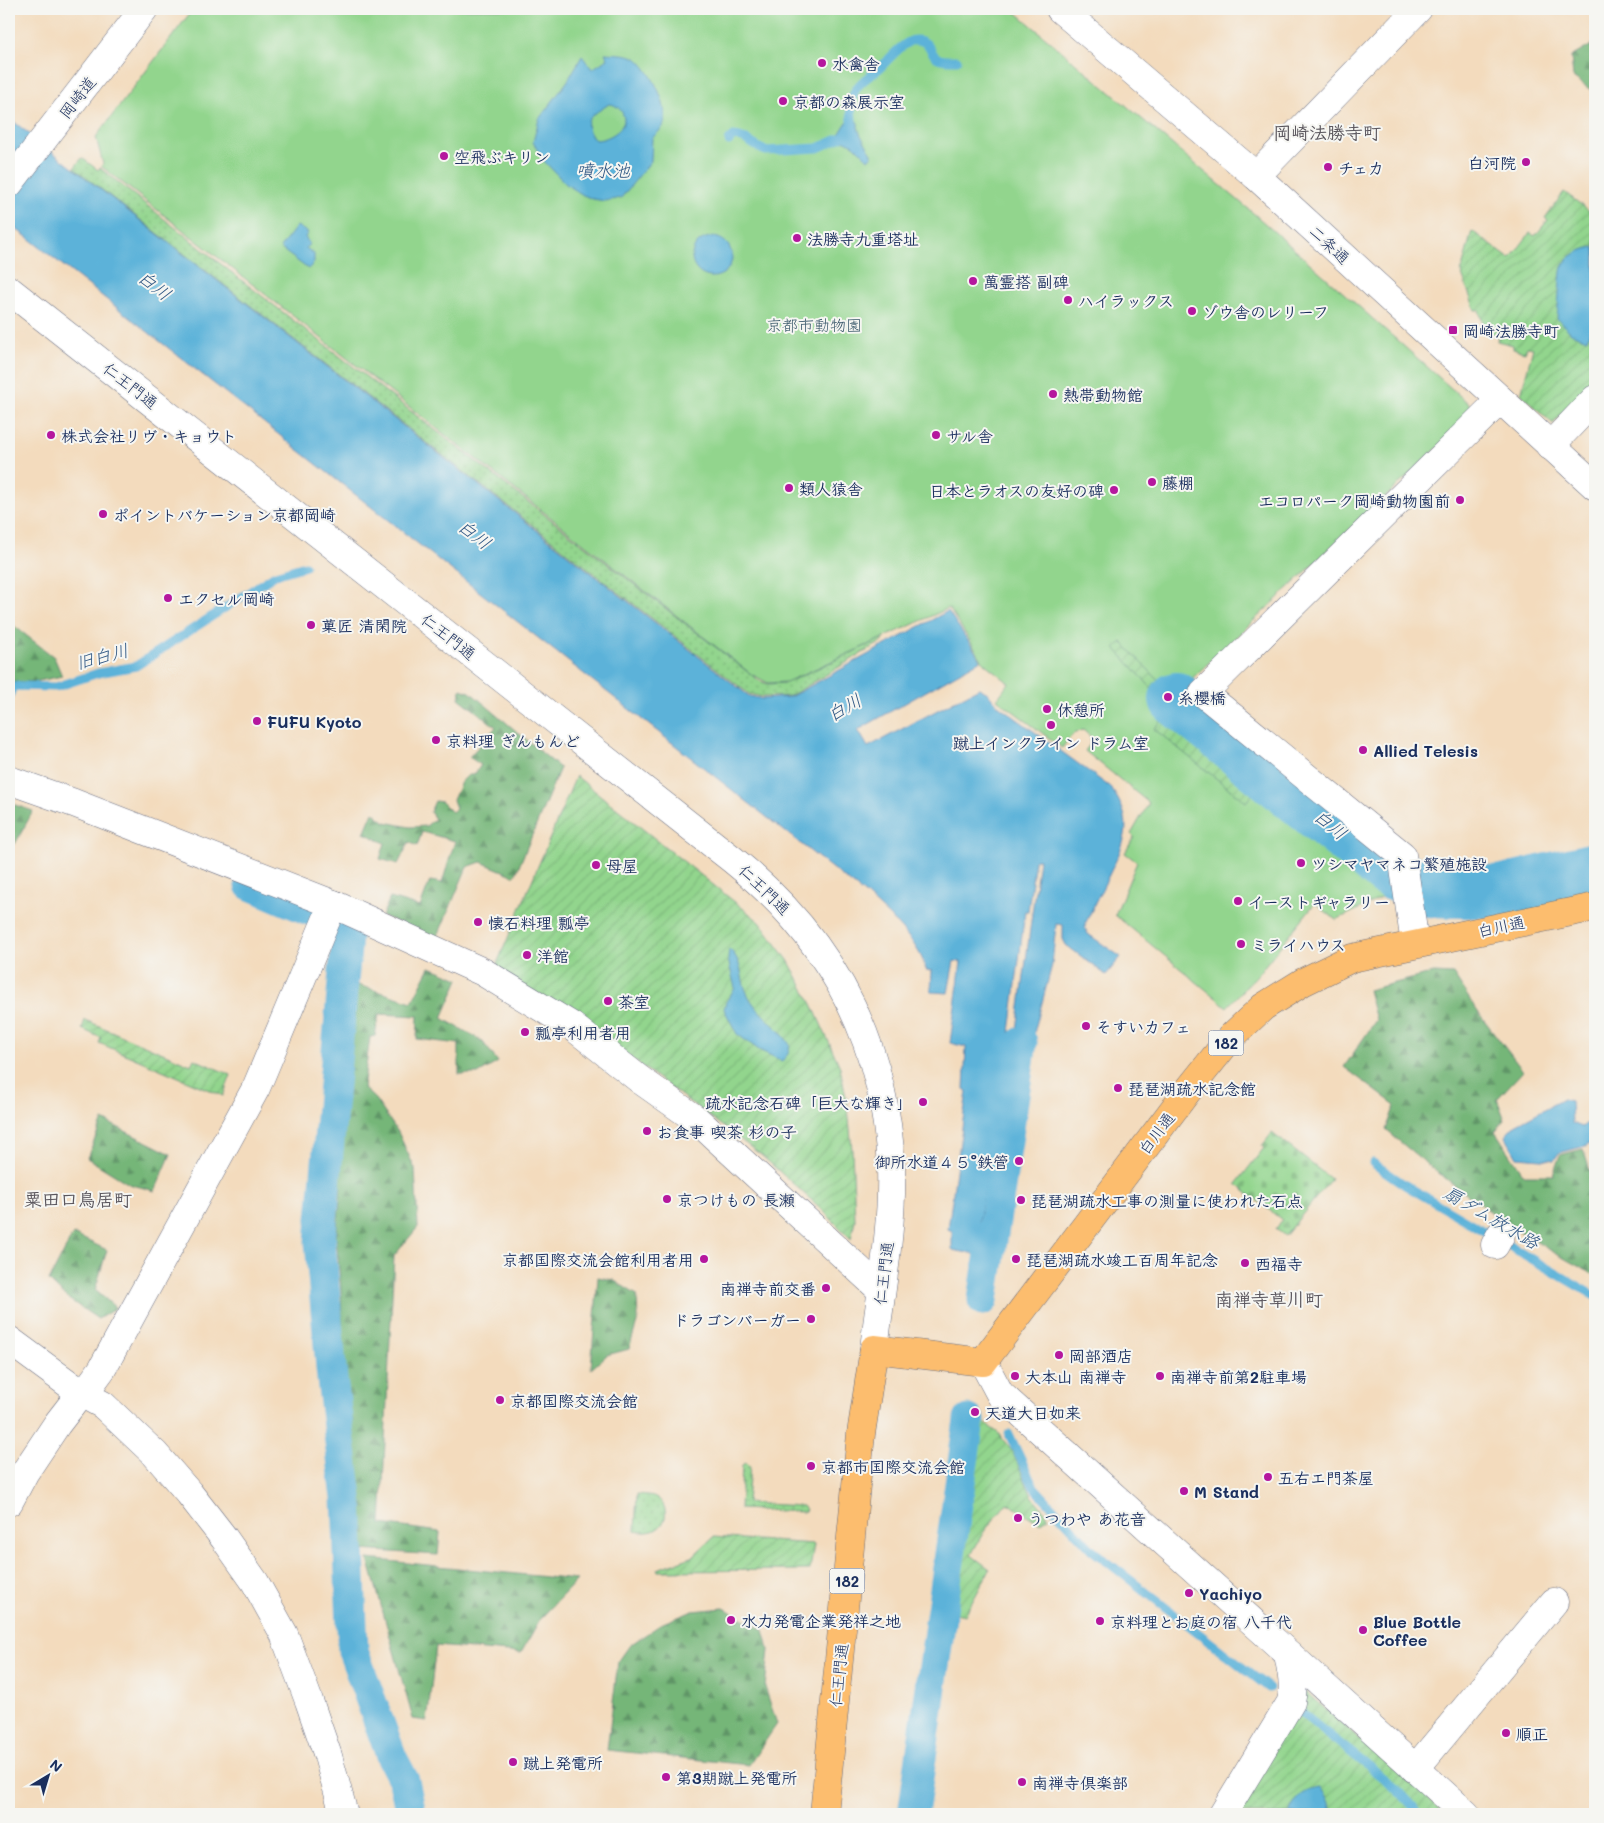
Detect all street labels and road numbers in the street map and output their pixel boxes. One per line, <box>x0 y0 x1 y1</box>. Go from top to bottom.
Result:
street label: 岡崎道 <box>54 72 100 122</box>
street label: 二条通 <box>1305 220 1355 268</box>
street label: 仁王門通 <box>99 357 163 413</box>
street label: 仁王門通 <box>417 608 481 664</box>
street label: 仁王門通 <box>735 859 795 919</box>
street label: 白川通 <box>1475 911 1527 941</box>
road number: 182 <box>1208 1030 1244 1056</box>
street label: 白川通 <box>1133 1108 1179 1158</box>
street label: 仁王門通 <box>869 1240 897 1306</box>
road number: 182 <box>830 1568 864 1594</box>
street label: 仁王門通 <box>824 1642 852 1708</box>

